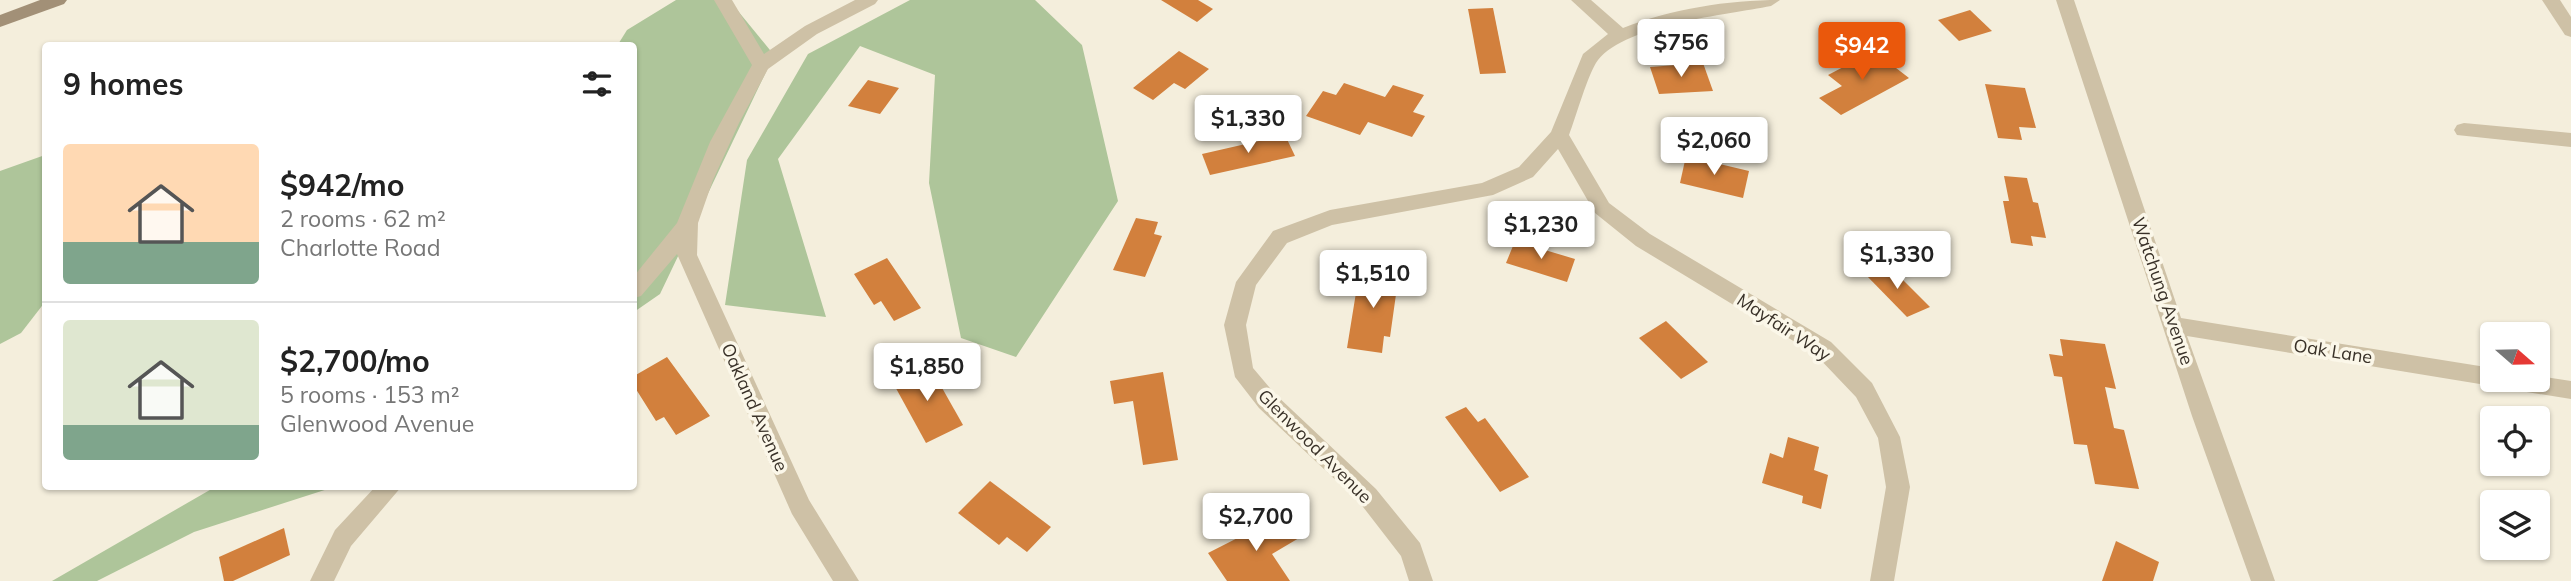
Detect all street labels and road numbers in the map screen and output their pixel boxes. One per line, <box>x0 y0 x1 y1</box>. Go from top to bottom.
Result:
street label: Watchung Avenue <box>2127 214 2199 368</box>
street label: Mayfair Way <box>1733 288 1836 366</box>
street label: Oak Lane <box>2292 333 2374 369</box>
street label: Oakland Avenue <box>716 339 794 475</box>
street label: Glenwood Avenue <box>1253 384 1377 508</box>

